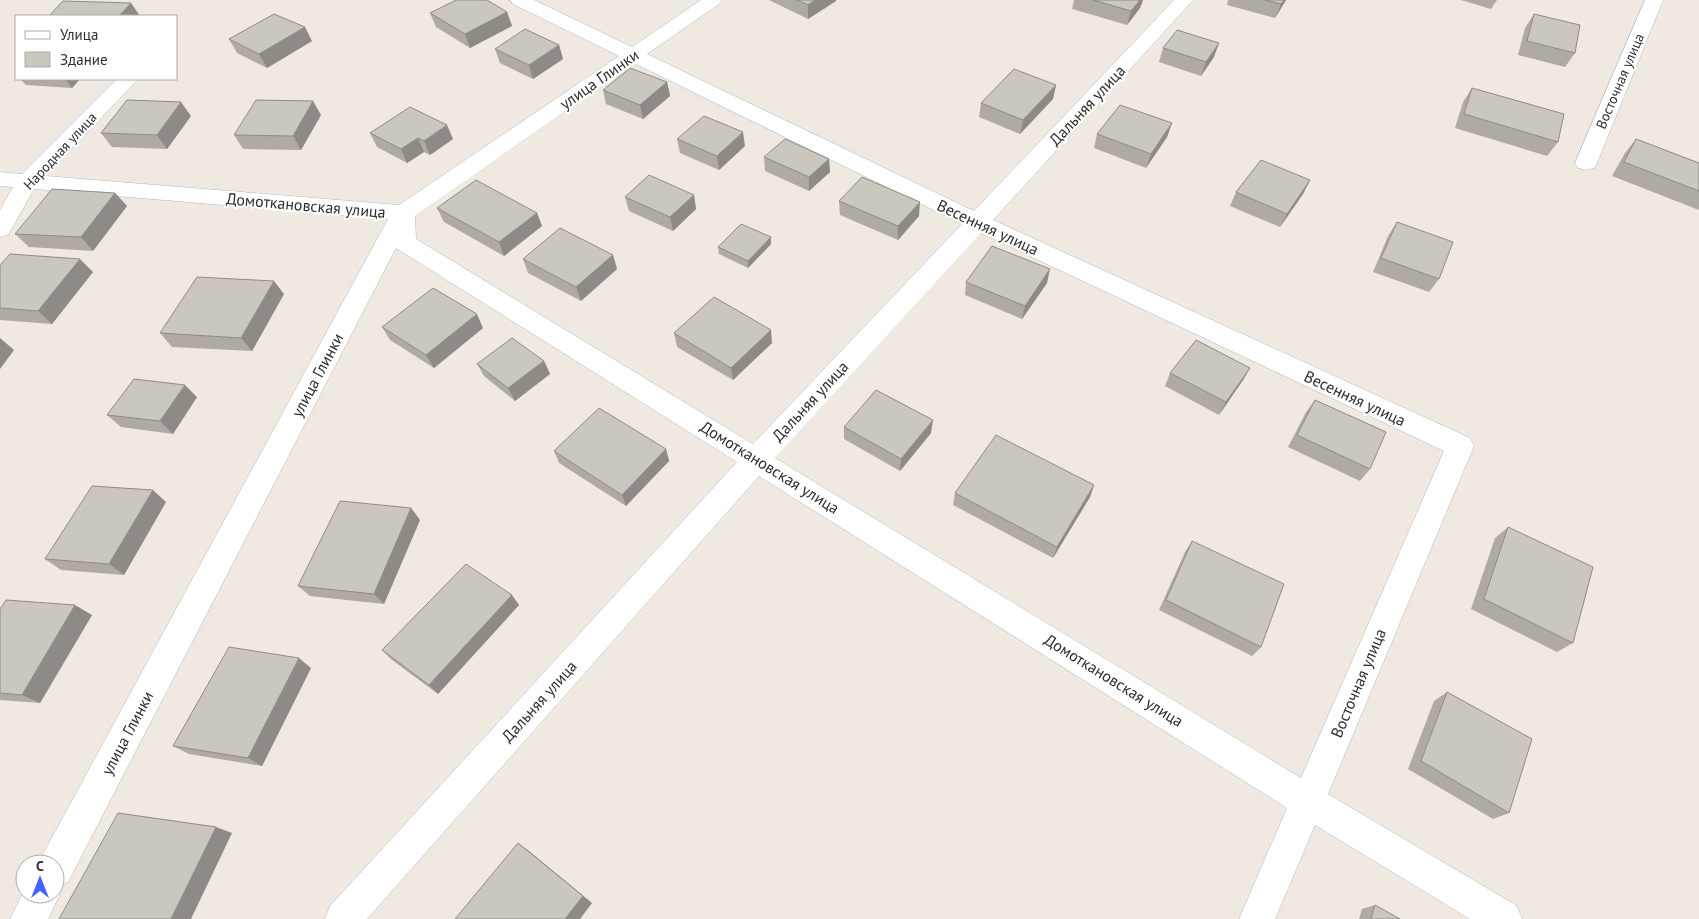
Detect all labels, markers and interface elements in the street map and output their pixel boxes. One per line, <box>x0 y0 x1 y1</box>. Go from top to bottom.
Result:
legend <box>15 15 178 80</box>
text: Улица <box>60 25 98 44</box>
street label: Восточная улица <box>1592 30 1648 131</box>
street label: улица Глинки <box>555 44 643 114</box>
text: Здание <box>60 50 108 69</box>
street label: Дальняя улица <box>1045 61 1129 149</box>
street label: Народная улица <box>20 108 101 194</box>
street label: Домоткановская улица <box>225 188 387 222</box>
street label: Весенняя улица <box>934 195 1042 259</box>
street label: улица Глинки <box>287 330 347 420</box>
street label: Дальняя улица <box>768 357 852 445</box>
street label: Весенняя улица <box>1301 366 1409 430</box>
street label: Домоткановская улица <box>697 416 843 518</box>
street label: Восточная улица <box>1326 625 1390 741</box>
street label: Домоткановская улица <box>1041 629 1187 731</box>
street label: Дальняя улица <box>497 656 581 746</box>
street label: улица Глинки <box>97 688 157 778</box>
north arrow <box>15 854 65 904</box>
text: С <box>36 857 44 875</box>

